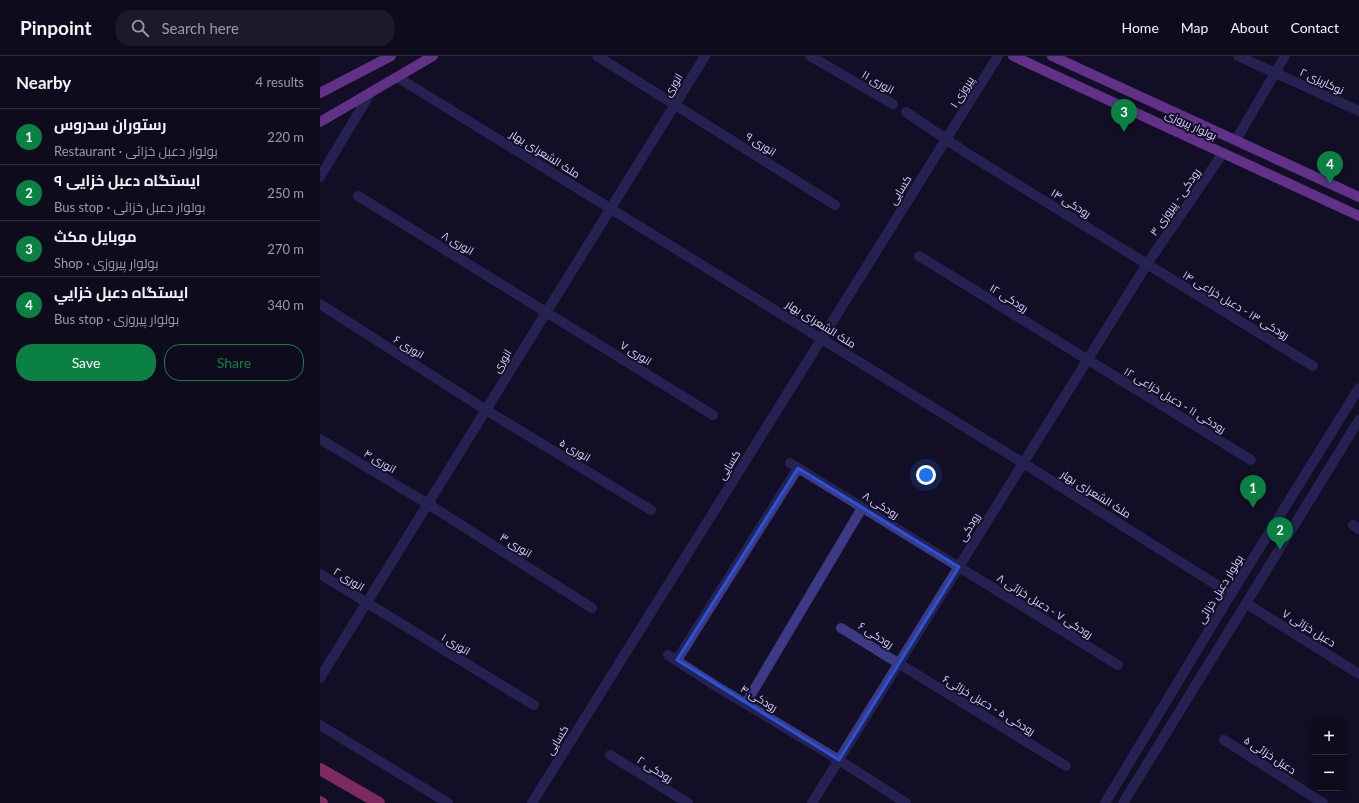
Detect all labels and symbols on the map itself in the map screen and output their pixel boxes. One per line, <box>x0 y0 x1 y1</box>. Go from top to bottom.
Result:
street label: نوکاریزی ۲ <box>1298 65 1346 97</box>
street label: انوری ۱۱ <box>860 67 896 97</box>
street label: انوری <box>660 71 686 99</box>
street label: پیروزی ۱ <box>947 74 977 110</box>
pin: 3 <box>1111 99 1137 132</box>
street label: بولوار پیروزی <box>1163 107 1219 143</box>
street label: ملک الشعرای بهار <box>507 126 583 181</box>
street label: انوری ۹ <box>743 129 779 159</box>
pin: 4 <box>1317 151 1343 184</box>
street label: رودکی - پیروزی ۳ <box>1147 166 1203 238</box>
street label: کسایی <box>886 173 915 207</box>
street label: رودکی ۱۴ <box>1048 185 1094 221</box>
street label: انوری ۸ <box>440 228 476 258</box>
street label: رودکی ۱۳ - دعبل خزاعی ۱۴ <box>1180 268 1292 342</box>
street label: رودکی ۱۲ <box>987 281 1031 315</box>
street label: ملک الشعرای بهار <box>783 296 859 351</box>
street label: انوری ۶ <box>391 332 427 362</box>
street label: انوری ۷ <box>618 338 654 368</box>
street label: انوری <box>489 347 515 375</box>
street label: رودکی ۱۱ - دعبل خزاعی ۱۲ <box>1122 364 1229 436</box>
street label: انوری ۵ <box>557 435 593 465</box>
street label: انوری ۴ <box>361 446 399 476</box>
street label: کسایی <box>715 448 744 482</box>
your location <box>916 465 936 485</box>
street label: ملک الشعرای بهار <box>1058 466 1134 521</box>
pin: 1 <box>1240 475 1266 508</box>
street label: رودکی ۸ <box>860 488 902 522</box>
street label: رودکی <box>955 510 983 544</box>
pin: 2 <box>1267 517 1293 550</box>
street label: انوری ۳ <box>497 530 535 560</box>
street label: بولوار دعبل خزائی <box>1194 552 1246 626</box>
street label: انوری ۲ <box>331 564 367 594</box>
street label: رودکی ۷ - دعبل خزائی ۸ <box>994 571 1096 641</box>
street label: دعبل خزائی ۷ <box>1280 606 1338 650</box>
street label: رودکی ۶ <box>856 619 896 651</box>
street label: انوری ۱ <box>439 630 473 658</box>
street label: رودکی ۵ - دعبل خزائی۶ <box>940 672 1038 738</box>
street label: رودکی ۴ <box>738 681 780 715</box>
street label: کسایی <box>543 723 572 757</box>
street label: دعبل خزائی ۵ <box>1241 733 1299 777</box>
street label: رودکی ۲ <box>635 753 676 785</box>

